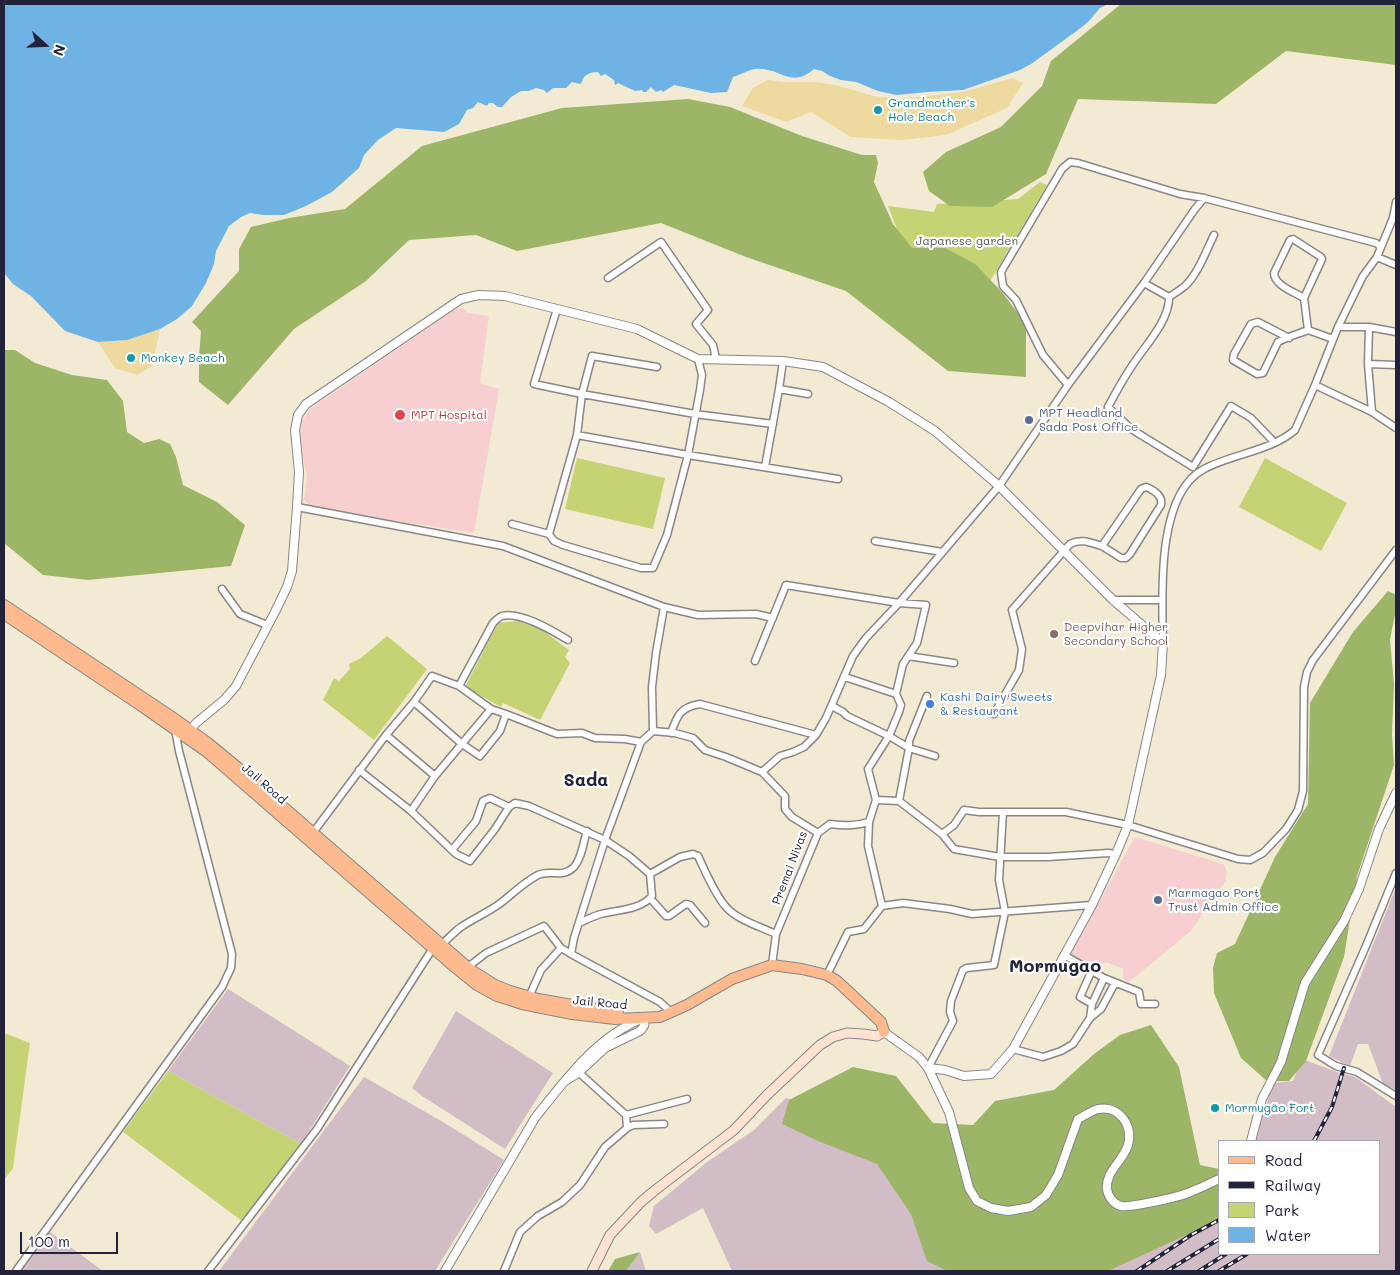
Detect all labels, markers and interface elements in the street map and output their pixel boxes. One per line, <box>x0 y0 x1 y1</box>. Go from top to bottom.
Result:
north arrow <box>20 20 70 70</box>
text: N <box>49 42 70 59</box>
place label: Grandmother's Hole Beach <box>888 96 975 124</box>
marker: Grandmother's Hole Beach <box>872 104 884 116</box>
park label: Japanese garden <box>916 234 1018 248</box>
place label: Monkey Beach <box>141 351 224 365</box>
marker: Monkey Beach <box>125 352 137 364</box>
place label: MPT Headland Sada Post Office <box>1039 406 1139 434</box>
marker: MPT Hospital <box>393 408 407 422</box>
place label: MPT Hospital <box>411 408 487 422</box>
marker: MPT Headland Sada Post Office <box>1023 414 1035 426</box>
place label: Deepvihar Higher Secondary School <box>1064 620 1168 648</box>
marker: Deepvihar Higher Secondary School <box>1048 628 1060 640</box>
place label: Kashi Dairy Sweets & Restaurant <box>940 690 1052 718</box>
marker: Kashi Dairy Sweets & Restaurant <box>924 698 936 710</box>
street label: Jail Road <box>239 761 289 807</box>
district label: Sada <box>564 769 608 791</box>
street label: Premai Nivas <box>769 829 811 907</box>
place label: Marmagao Port Trust Admin Office <box>1168 886 1279 914</box>
marker: Marmagao Port Trust Admin Office <box>1152 894 1164 906</box>
district label: Mormugao <box>1009 955 1101 977</box>
street label: Jail Road <box>572 993 628 1013</box>
place label: Mormugão Fort <box>1225 1101 1314 1115</box>
marker: Mormugão Fort <box>1209 1102 1221 1114</box>
legend <box>1218 1140 1380 1255</box>
text: Road <box>1265 1150 1302 1170</box>
text: Railway <box>1265 1175 1321 1195</box>
text: Park <box>1265 1200 1299 1220</box>
scale bar <box>22 1222 120 1254</box>
text: Water <box>1265 1225 1311 1245</box>
text: 100 m <box>28 1231 70 1251</box>

